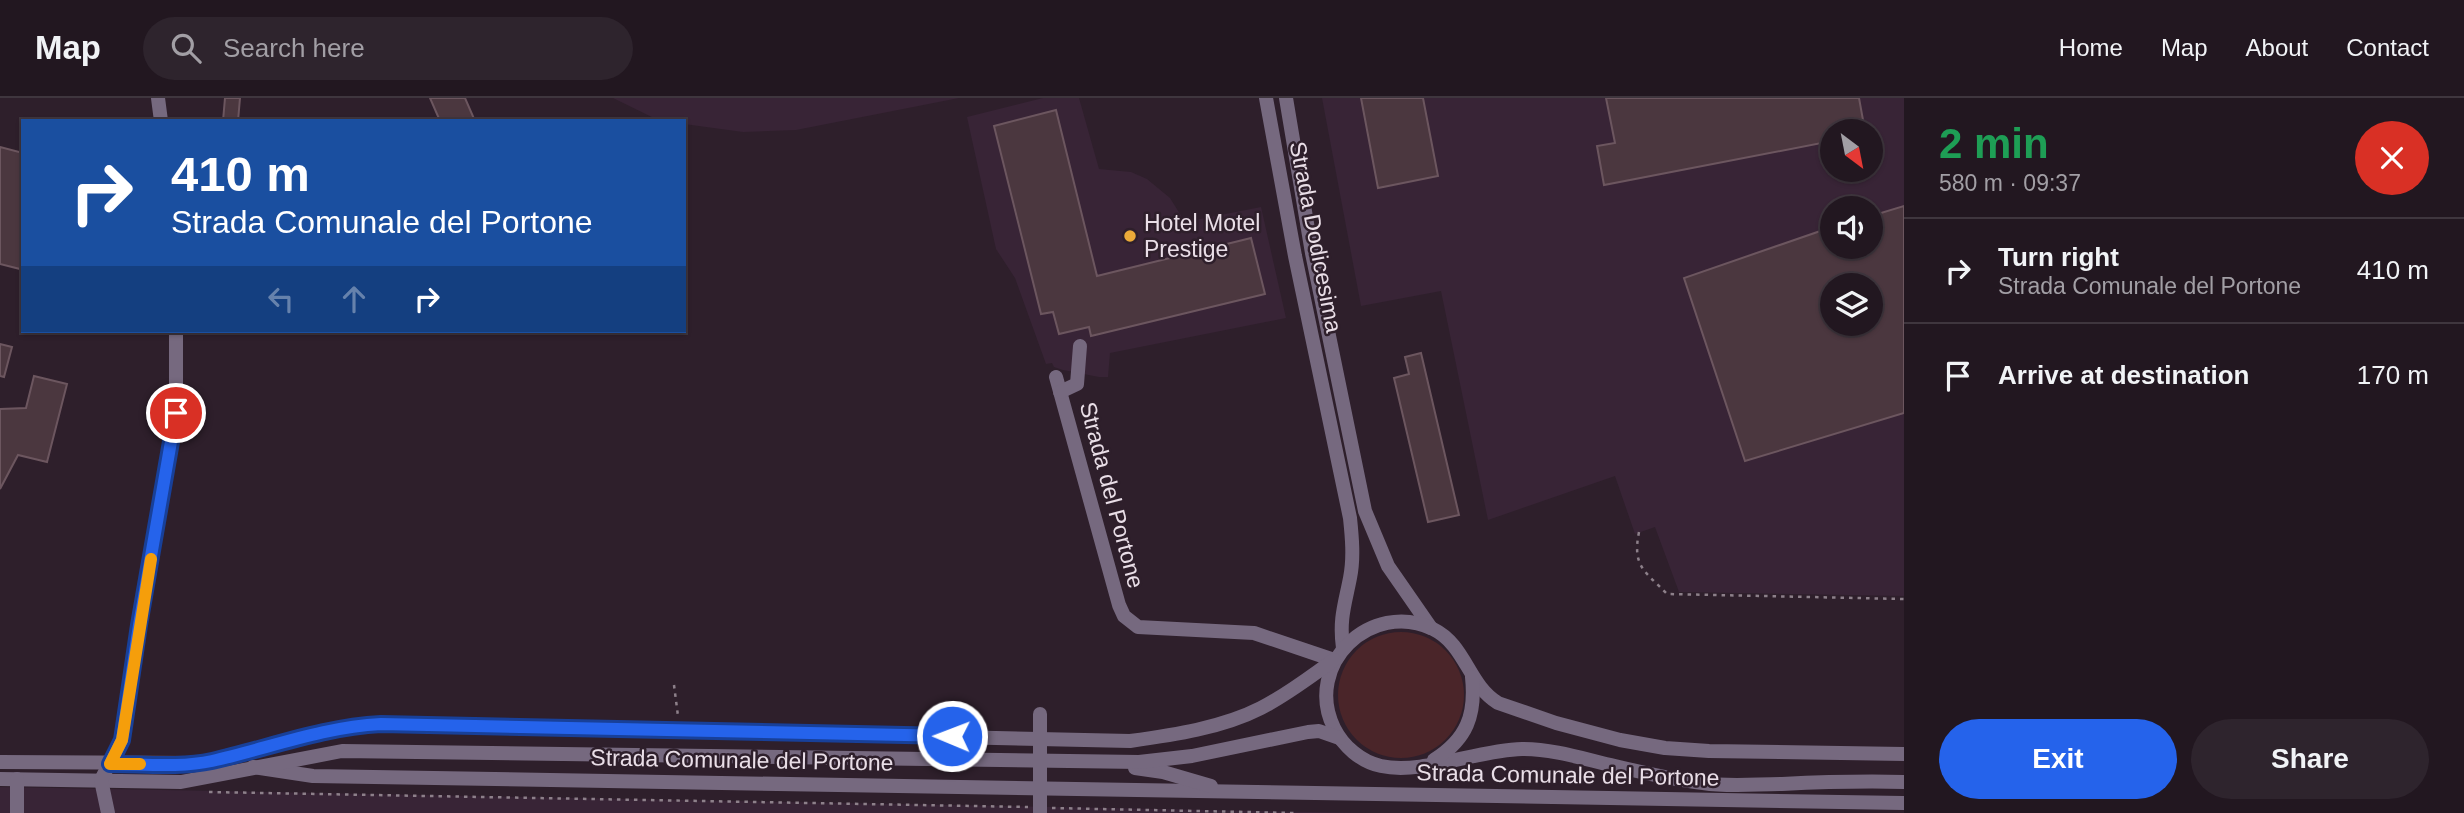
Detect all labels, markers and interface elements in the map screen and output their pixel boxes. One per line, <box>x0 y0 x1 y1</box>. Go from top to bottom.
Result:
search box <box>143 17 633 80</box>
text: Map <box>35 29 101 66</box>
icon: search <box>167 29 205 67</box>
text: Search here <box>223 33 365 63</box>
text: Home <box>2059 34 2123 61</box>
text: Map <box>2161 34 2208 61</box>
text: About <box>2246 34 2308 61</box>
text: Contact <box>2346 34 2429 61</box>
north arrow <box>1820 119 1883 182</box>
map controls <box>1820 119 1883 336</box>
text: 2 min <box>1939 120 2049 167</box>
button: close <box>2355 121 2429 195</box>
street label: Strada Dodicesima <box>1285 139 1347 335</box>
icon: right <box>56 147 147 238</box>
text: 410 m <box>171 147 310 201</box>
text: 580 m · 09:37 <box>1939 170 2081 196</box>
button: sound <box>1820 196 1883 259</box>
text: Strada Comunale del Portone <box>171 204 593 240</box>
place label: Hotel Motel Prestige <box>1144 210 1260 262</box>
marker: Hotel Motel Prestige <box>1122 228 1138 244</box>
text: Turn right <box>1998 242 2119 272</box>
icon: right <box>1939 252 1977 290</box>
text: 410 m <box>2357 255 2429 285</box>
button: layers <box>1820 273 1883 336</box>
text: Strada Comunale del Portone <box>1998 273 2301 299</box>
icon: left <box>262 280 300 318</box>
icon: ahead <box>335 280 373 318</box>
icon: right <box>408 280 446 318</box>
icon: arrive <box>1939 357 1977 395</box>
text: Arrive at destination <box>1998 360 2249 390</box>
text: 170 m <box>2357 360 2429 390</box>
pin <box>146 383 206 443</box>
icon: arrive <box>157 394 195 432</box>
street label: Strada del Portone <box>1075 399 1149 591</box>
position arrow <box>915 699 989 773</box>
button: Exit <box>1939 719 2177 799</box>
button: Share <box>2191 719 2429 799</box>
street label: Strada Comunale del Portone <box>590 744 894 776</box>
street label: Strada Comunale del Portone <box>1416 759 1720 791</box>

